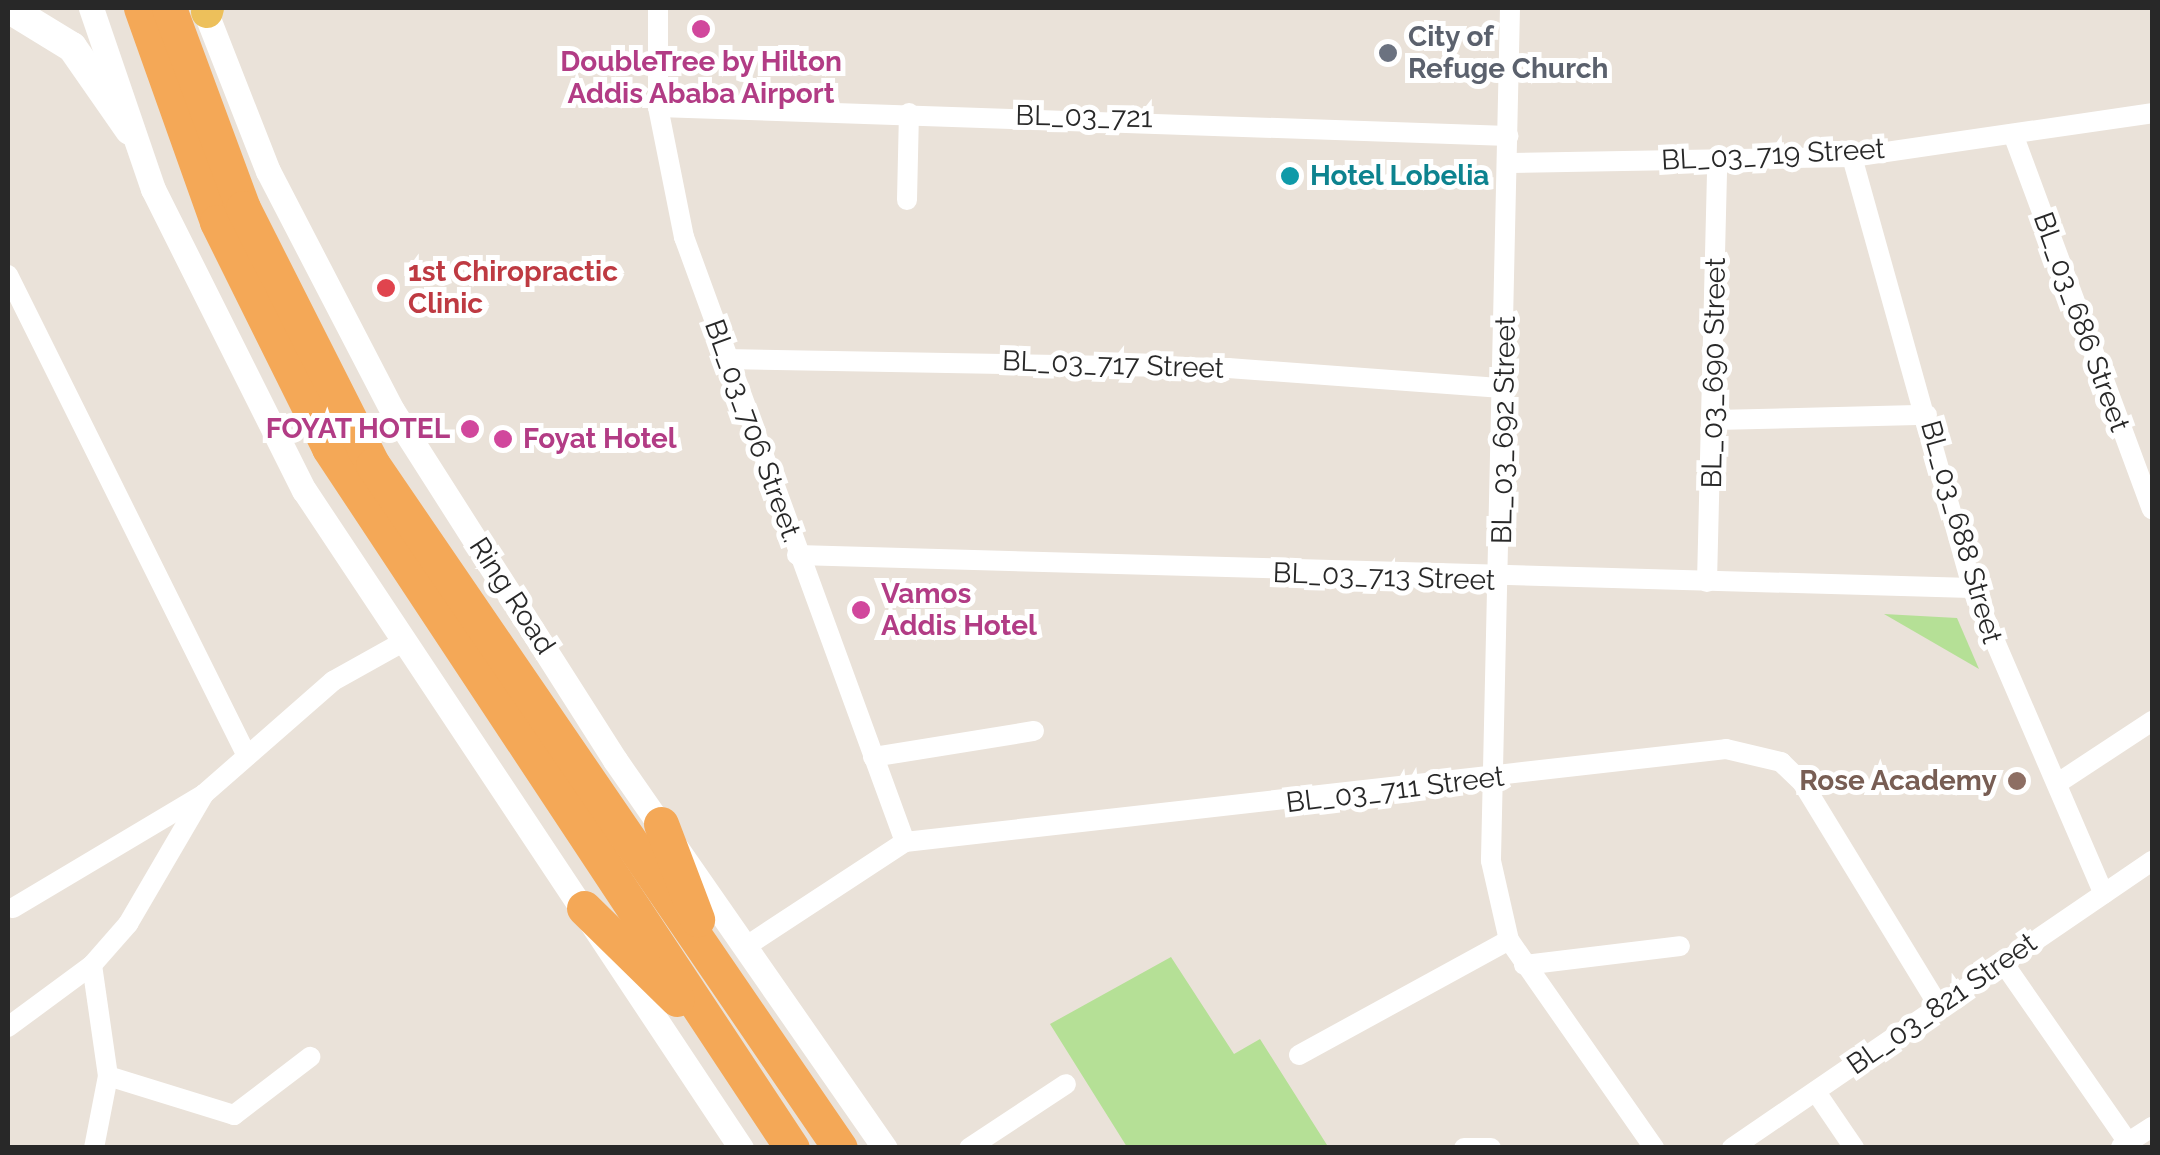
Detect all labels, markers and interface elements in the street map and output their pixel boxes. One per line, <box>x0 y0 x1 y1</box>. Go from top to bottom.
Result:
marker: DoubleTree by Hilton Addis Ababa Airport <box>690 18 712 40</box>
place label: City of Refuge Church <box>1408 20 1608 86</box>
marker: City of Refuge Church <box>1377 42 1399 64</box>
place label: DoubleTree by Hilton Addis Ababa Airport <box>560 45 842 111</box>
street label: BL_03_721 <box>1015 99 1153 135</box>
street label: BL_03_719 Street <box>1660 132 1886 178</box>
place label: Hotel Lobelia <box>1310 159 1490 193</box>
marker: Hotel Lobelia <box>1279 165 1301 187</box>
street label: BL_03_686 Street <box>2026 208 2136 436</box>
place label: 1st Chiropractic Clinic <box>408 255 618 321</box>
street label: BL_03_690 Street <box>1695 257 1733 489</box>
marker: 1st Chiropractic Clinic <box>373 275 399 301</box>
street label: BL_03_706 Street. <box>697 315 809 547</box>
street label: BL_03_692 Street <box>1485 316 1523 544</box>
street label: BL_03_717 Street <box>1001 344 1225 386</box>
place label: FOYAT HOTEL <box>265 412 450 446</box>
street label: BL_03_688 Street <box>1913 417 2009 647</box>
marker: FOYAT HOTEL <box>459 418 481 440</box>
place label: Foyat Hotel <box>523 422 677 456</box>
marker: Foyat Hotel <box>492 428 514 450</box>
street label: Ring Road <box>462 531 562 661</box>
street label: BL_03_713 Street <box>1272 556 1496 598</box>
place label: Vamos Addis Hotel <box>881 577 1037 643</box>
marker: Vamos Addis Hotel <box>850 599 872 621</box>
street label: BL_03_711 Street <box>1284 760 1506 820</box>
place label: Rose Academy <box>1798 764 1997 798</box>
marker: Rose Academy <box>2006 770 2028 792</box>
street label: BL_03_821 Street <box>1841 926 2043 1082</box>

